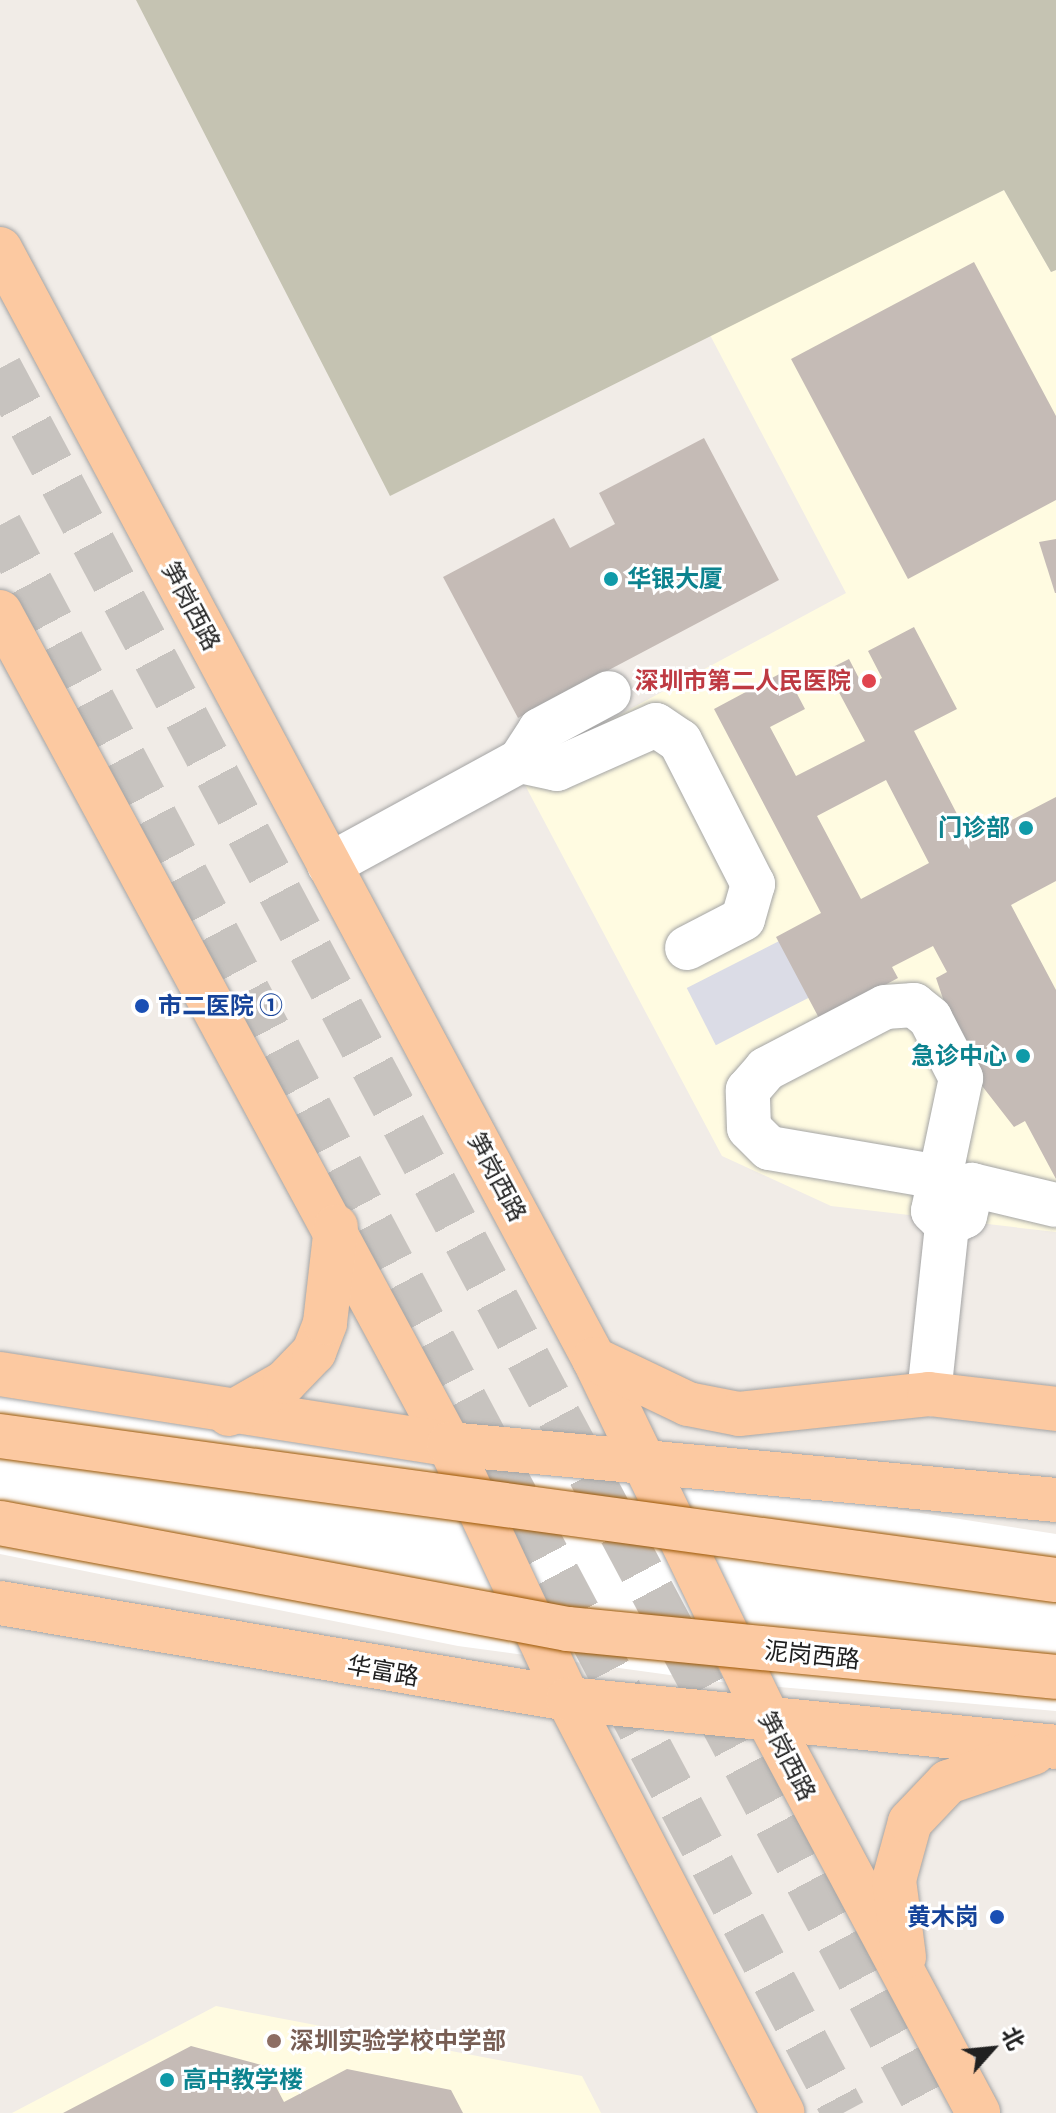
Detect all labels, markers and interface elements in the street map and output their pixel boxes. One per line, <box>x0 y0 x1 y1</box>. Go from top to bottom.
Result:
street label: 笋岗西路 <box>156 557 226 655</box>
place label: 华银大厦 <box>627 565 723 593</box>
marker: 华银大厦 <box>602 570 620 588</box>
place label: 深圳市第二人民医院 <box>635 667 851 695</box>
marker: 深圳市第二人民医院 <box>858 670 880 692</box>
place label: 门诊部 <box>938 814 1010 842</box>
marker: 门诊部 <box>1017 819 1035 837</box>
place label: 市二医院 ① <box>158 992 283 1020</box>
marker: 市二医院 ① <box>133 997 151 1015</box>
place label: 急诊中心 <box>911 1042 1007 1070</box>
marker: 急诊中心 <box>1014 1047 1032 1065</box>
street label: 笋岗西路 <box>462 1128 532 1226</box>
street label: 泥岗西路 <box>763 1636 861 1674</box>
street label: 华富路 <box>345 1651 421 1691</box>
street label: 笋岗西路 <box>752 1707 822 1805</box>
place label: 黄木岗 <box>907 1903 979 1931</box>
marker: 黄木岗 <box>986 1906 1008 1928</box>
north arrow <box>952 2009 1032 2089</box>
text: 北 <box>996 2022 1031 2054</box>
place label: 深圳实验学校中学部 <box>290 2027 506 2055</box>
marker: 深圳实验学校中学部 <box>265 2032 283 2050</box>
place label: 高中教学楼 <box>183 2066 303 2094</box>
marker: 高中教学楼 <box>158 2071 176 2089</box>

